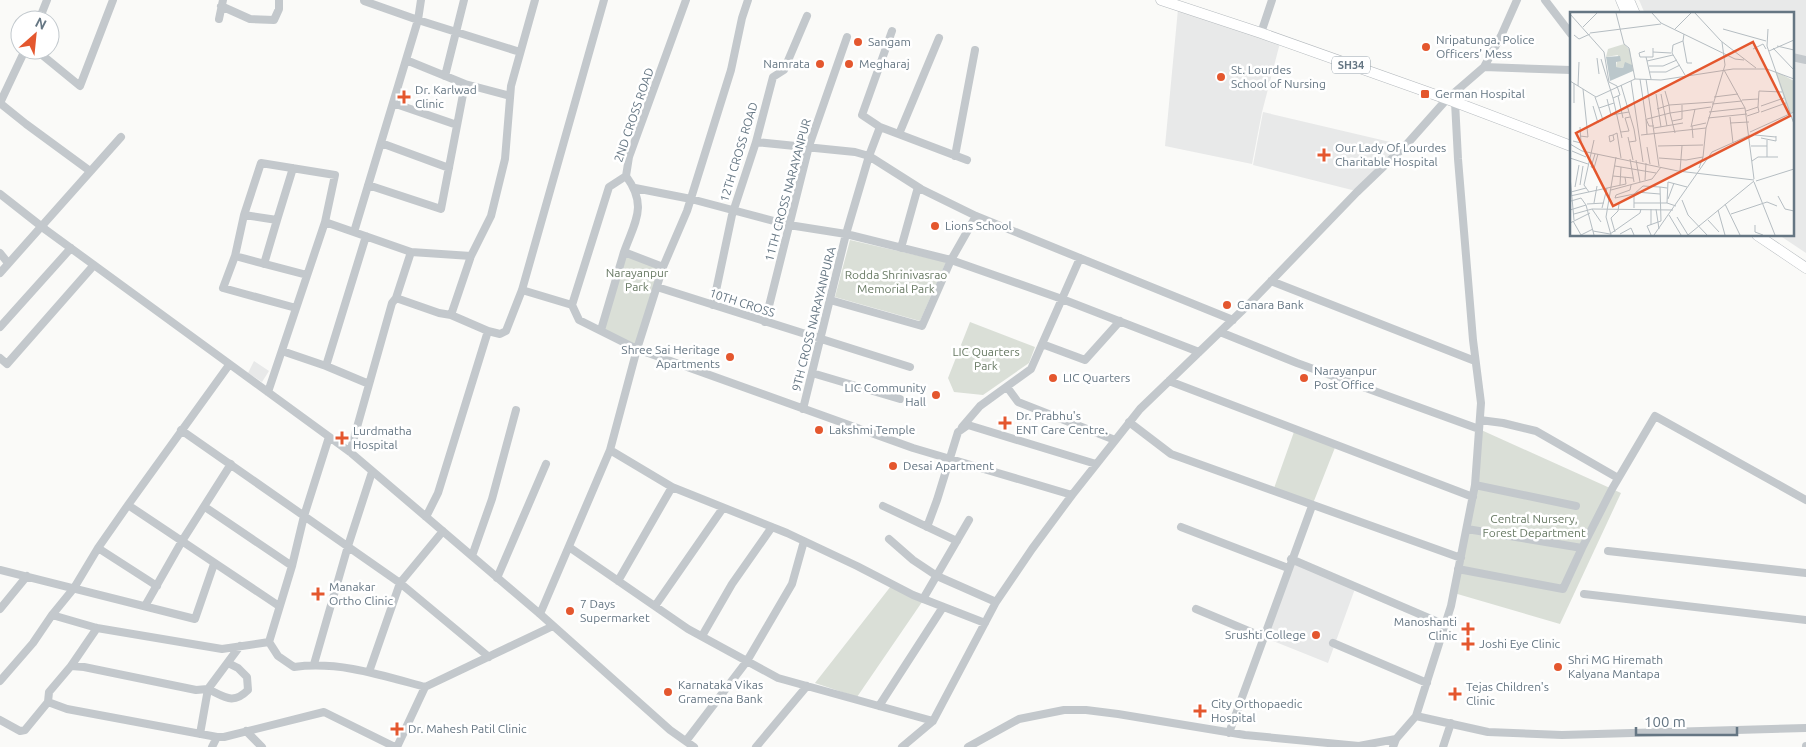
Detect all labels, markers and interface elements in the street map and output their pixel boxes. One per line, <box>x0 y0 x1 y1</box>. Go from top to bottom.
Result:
north arrow <box>10 10 60 60</box>
inset map <box>1570 12 1794 236</box>
text: N <box>33 14 49 33</box>
place label: Nripatunga. Police Officers' Mess <box>1436 33 1535 60</box>
place label: Sangam <box>868 35 911 48</box>
marker: Sangam <box>852 36 864 48</box>
marker: Nripatunga. Police Officers' Mess <box>1420 41 1432 53</box>
road number: SH34 <box>1332 56 1370 74</box>
place label: Namrata <box>763 57 810 70</box>
place label: Megharaj <box>859 57 910 70</box>
marker: Namrata <box>814 58 826 70</box>
marker: Megharaj <box>843 58 855 70</box>
place label: St. Lourdes School of Nursing <box>1231 63 1326 90</box>
street label: 2ND CROSS ROAD <box>611 66 656 164</box>
marker: St. Lourdes School of Nursing <box>1215 71 1227 83</box>
place label: Dr. Karlwad Clinic <box>415 83 477 110</box>
place label: German Hospital <box>1435 87 1525 100</box>
marker: German Hospital <box>1419 88 1431 100</box>
marker: Dr. Karlwad Clinic <box>397 90 411 104</box>
street label: 12TH CROSS ROAD <box>717 100 760 203</box>
street label: 11TH CROSS NARAYANPUR <box>762 117 813 263</box>
place label: Our Lady Of Lourdes Charitable Hospital <box>1335 141 1446 168</box>
marker: Our Lady Of Lourdes Charitable Hospital <box>1317 148 1331 162</box>
place label: Lions School <box>945 219 1012 232</box>
marker: Lions School <box>929 220 941 232</box>
street label: 9TH CROSS NARAYANPURA <box>789 245 838 393</box>
park label: Narayanpur Park <box>606 266 669 293</box>
park label: Rodda Shrinivasrao Memorial Park <box>845 268 947 295</box>
street label: 10TH CROSS <box>708 286 777 319</box>
place label: Canara Bank <box>1237 298 1304 311</box>
marker: Canara Bank <box>1221 299 1233 311</box>
place label: Shree Sai Heritage Apartments <box>621 343 720 370</box>
park label: LIC Quarters Park <box>952 345 1020 372</box>
marker: Shree Sai Heritage Apartments <box>724 351 736 363</box>
place label: Narayanpur Post Office <box>1314 364 1377 391</box>
place label: LIC Quarters <box>1063 371 1130 384</box>
marker: LIC Quarters <box>1047 372 1059 384</box>
marker: Narayanpur Post Office <box>1298 372 1310 384</box>
place label: LIC Community Hall <box>845 381 926 408</box>
marker: LIC Community Hall <box>930 389 942 401</box>
place label: Dr. Prabhu's ENT Care Centre. <box>1016 409 1108 436</box>
marker: Dr. Prabhu's ENT Care Centre. <box>998 416 1012 430</box>
place label: Lakshmi Temple <box>829 423 915 436</box>
place label: Lurdmatha Hospital <box>353 424 412 451</box>
marker: Lakshmi Temple <box>813 424 825 436</box>
marker: Lurdmatha Hospital <box>335 431 349 445</box>
place label: Desai Apartment <box>903 459 994 472</box>
marker: Desai Apartment <box>887 460 899 472</box>
park label: Central Nursery, Forest Department <box>1482 512 1586 539</box>
place label: Manakar Ortho Clinic <box>329 580 393 607</box>
marker: Manakar Ortho Clinic <box>311 587 325 601</box>
place label: 7 Days Supermarket <box>580 597 650 624</box>
marker: 7 Days Supermarket <box>564 605 576 617</box>
place label: Manoshanti Clinic <box>1394 615 1457 642</box>
marker: Manoshanti Clinic <box>1461 622 1475 636</box>
place label: Srushti College <box>1225 628 1306 641</box>
marker: Srushti College <box>1310 629 1322 641</box>
marker: Joshi Eye Clinic <box>1461 637 1475 651</box>
place label: Joshi Eye Clinic <box>1479 637 1561 650</box>
place label: Shri MG Hiremath Kalyana Mantapa <box>1568 653 1663 680</box>
marker: Shri MG Hiremath Kalyana Mantapa <box>1552 661 1564 673</box>
place label: Karnataka Vikas Grameena Bank <box>678 678 763 705</box>
place label: Tejas Children's Clinic <box>1466 680 1549 707</box>
marker: Karnataka Vikas Grameena Bank <box>662 686 674 698</box>
marker: Tejas Children's Clinic <box>1448 687 1462 701</box>
place label: City Orthopaedic Hospital <box>1211 697 1303 724</box>
marker: City Orthopaedic Hospital <box>1193 704 1207 718</box>
scale bar <box>1636 704 1737 736</box>
text: 100 m <box>1644 713 1686 730</box>
marker: Dr. Mahesh Patil Clinic <box>390 722 404 736</box>
place label: Dr. Mahesh Patil Clinic <box>408 722 527 735</box>

